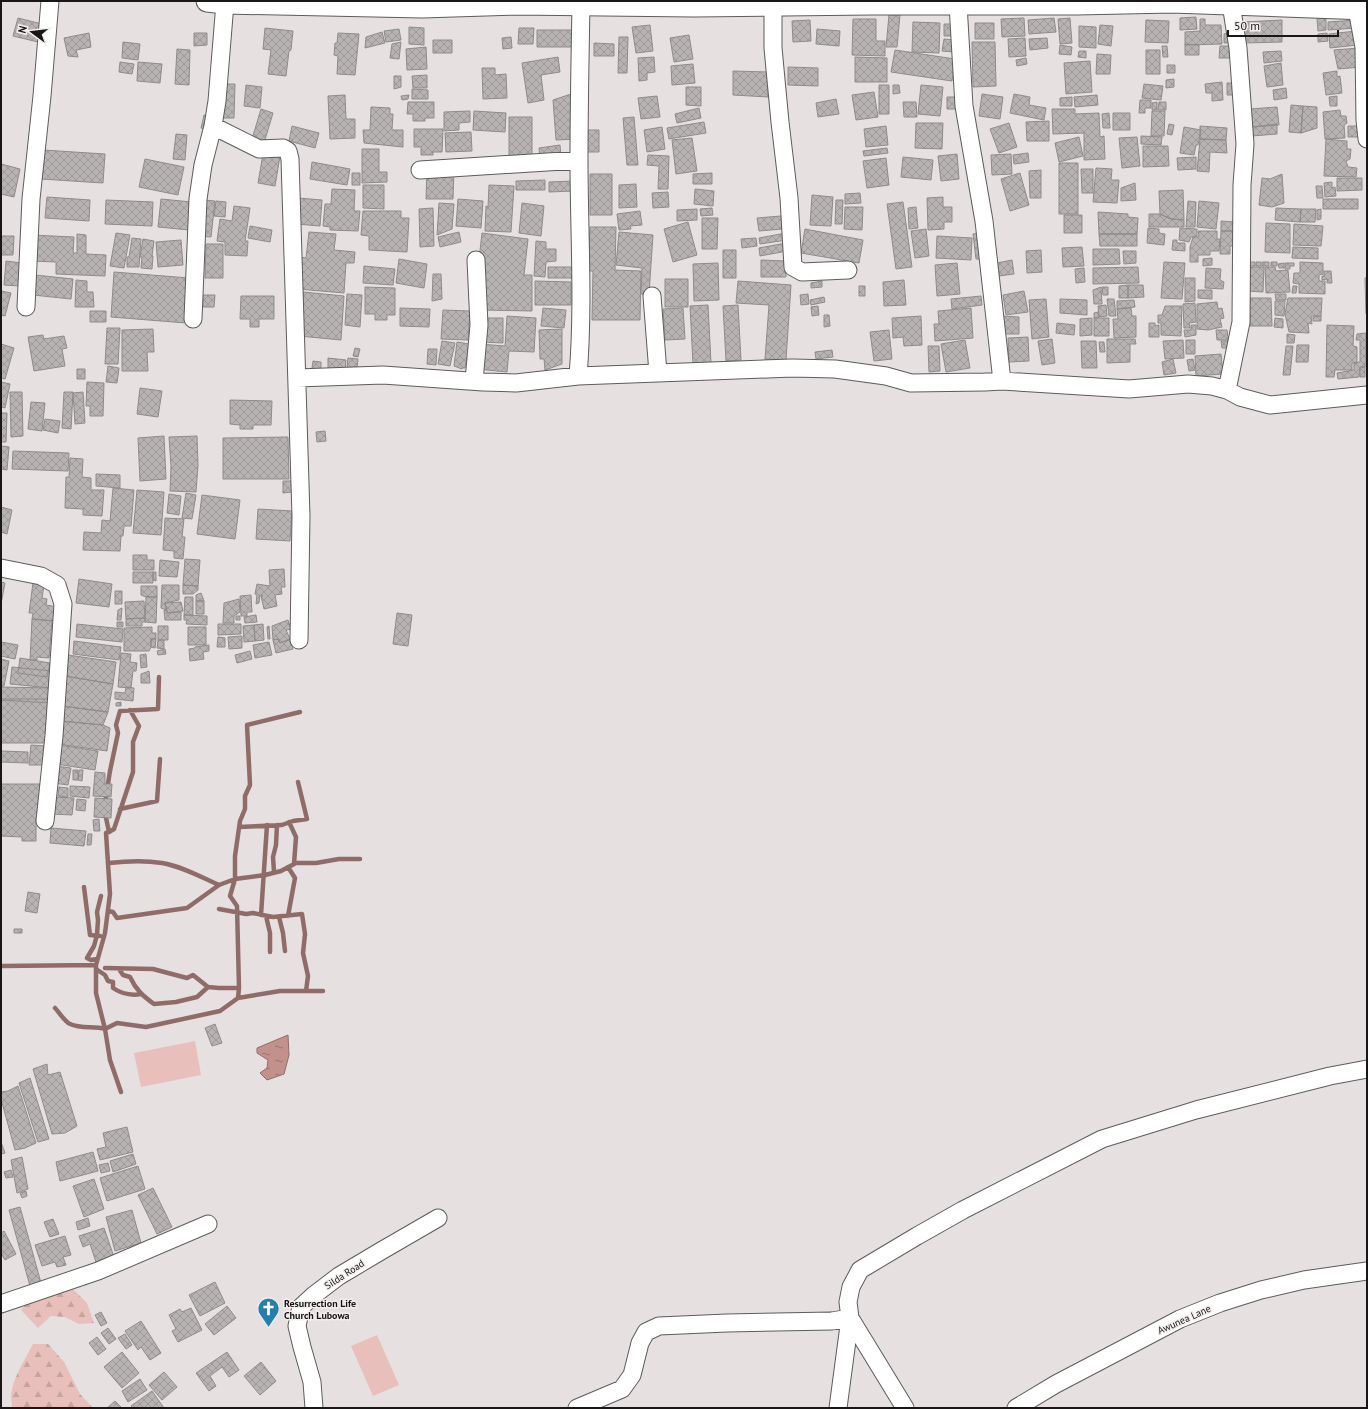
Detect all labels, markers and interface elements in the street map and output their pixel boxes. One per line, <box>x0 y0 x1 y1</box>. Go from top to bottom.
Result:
north arrow <box>12 12 52 52</box>
scale bar <box>1228 12 1338 38</box>
text: 50 m <box>1234 18 1260 33</box>
text: N <box>15 24 30 35</box>
street label: Silda Road <box>322 1257 367 1292</box>
church icon: Resurrection Life Church Lubowa <box>255 1296 281 1329</box>
place label: Resurrection Life Church Lubowa <box>284 1297 356 1322</box>
street label: Awunea Lane <box>1156 1302 1213 1337</box>

